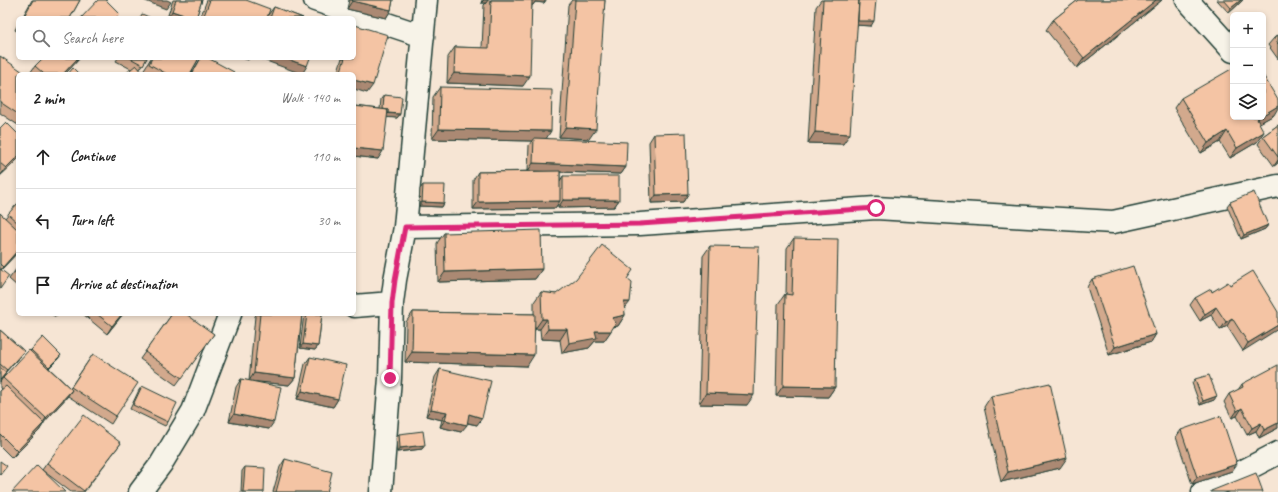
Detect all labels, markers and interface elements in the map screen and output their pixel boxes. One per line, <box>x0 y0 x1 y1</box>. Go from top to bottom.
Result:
map controls <box>1230 12 1266 120</box>
button: + <box>1230 12 1266 48</box>
search box <box>16 16 356 60</box>
icon: search <box>30 27 52 49</box>
text: Search here <box>62 29 123 48</box>
button: − <box>1230 48 1266 84</box>
button: layers <box>1230 84 1266 120</box>
text: 2 min <box>32 88 65 109</box>
text: Walk · 140 m <box>281 90 340 106</box>
icon: ahead <box>32 146 54 168</box>
text: Continue <box>70 147 115 166</box>
text: 110 m <box>312 149 340 165</box>
route start <box>867 199 885 217</box>
icon: left <box>32 210 54 232</box>
text: Turn left <box>70 211 113 230</box>
text: 30 m <box>318 213 340 229</box>
icon: arrive <box>32 274 54 296</box>
text: Arrive at destination <box>70 275 177 294</box>
route end <box>381 369 399 387</box>

